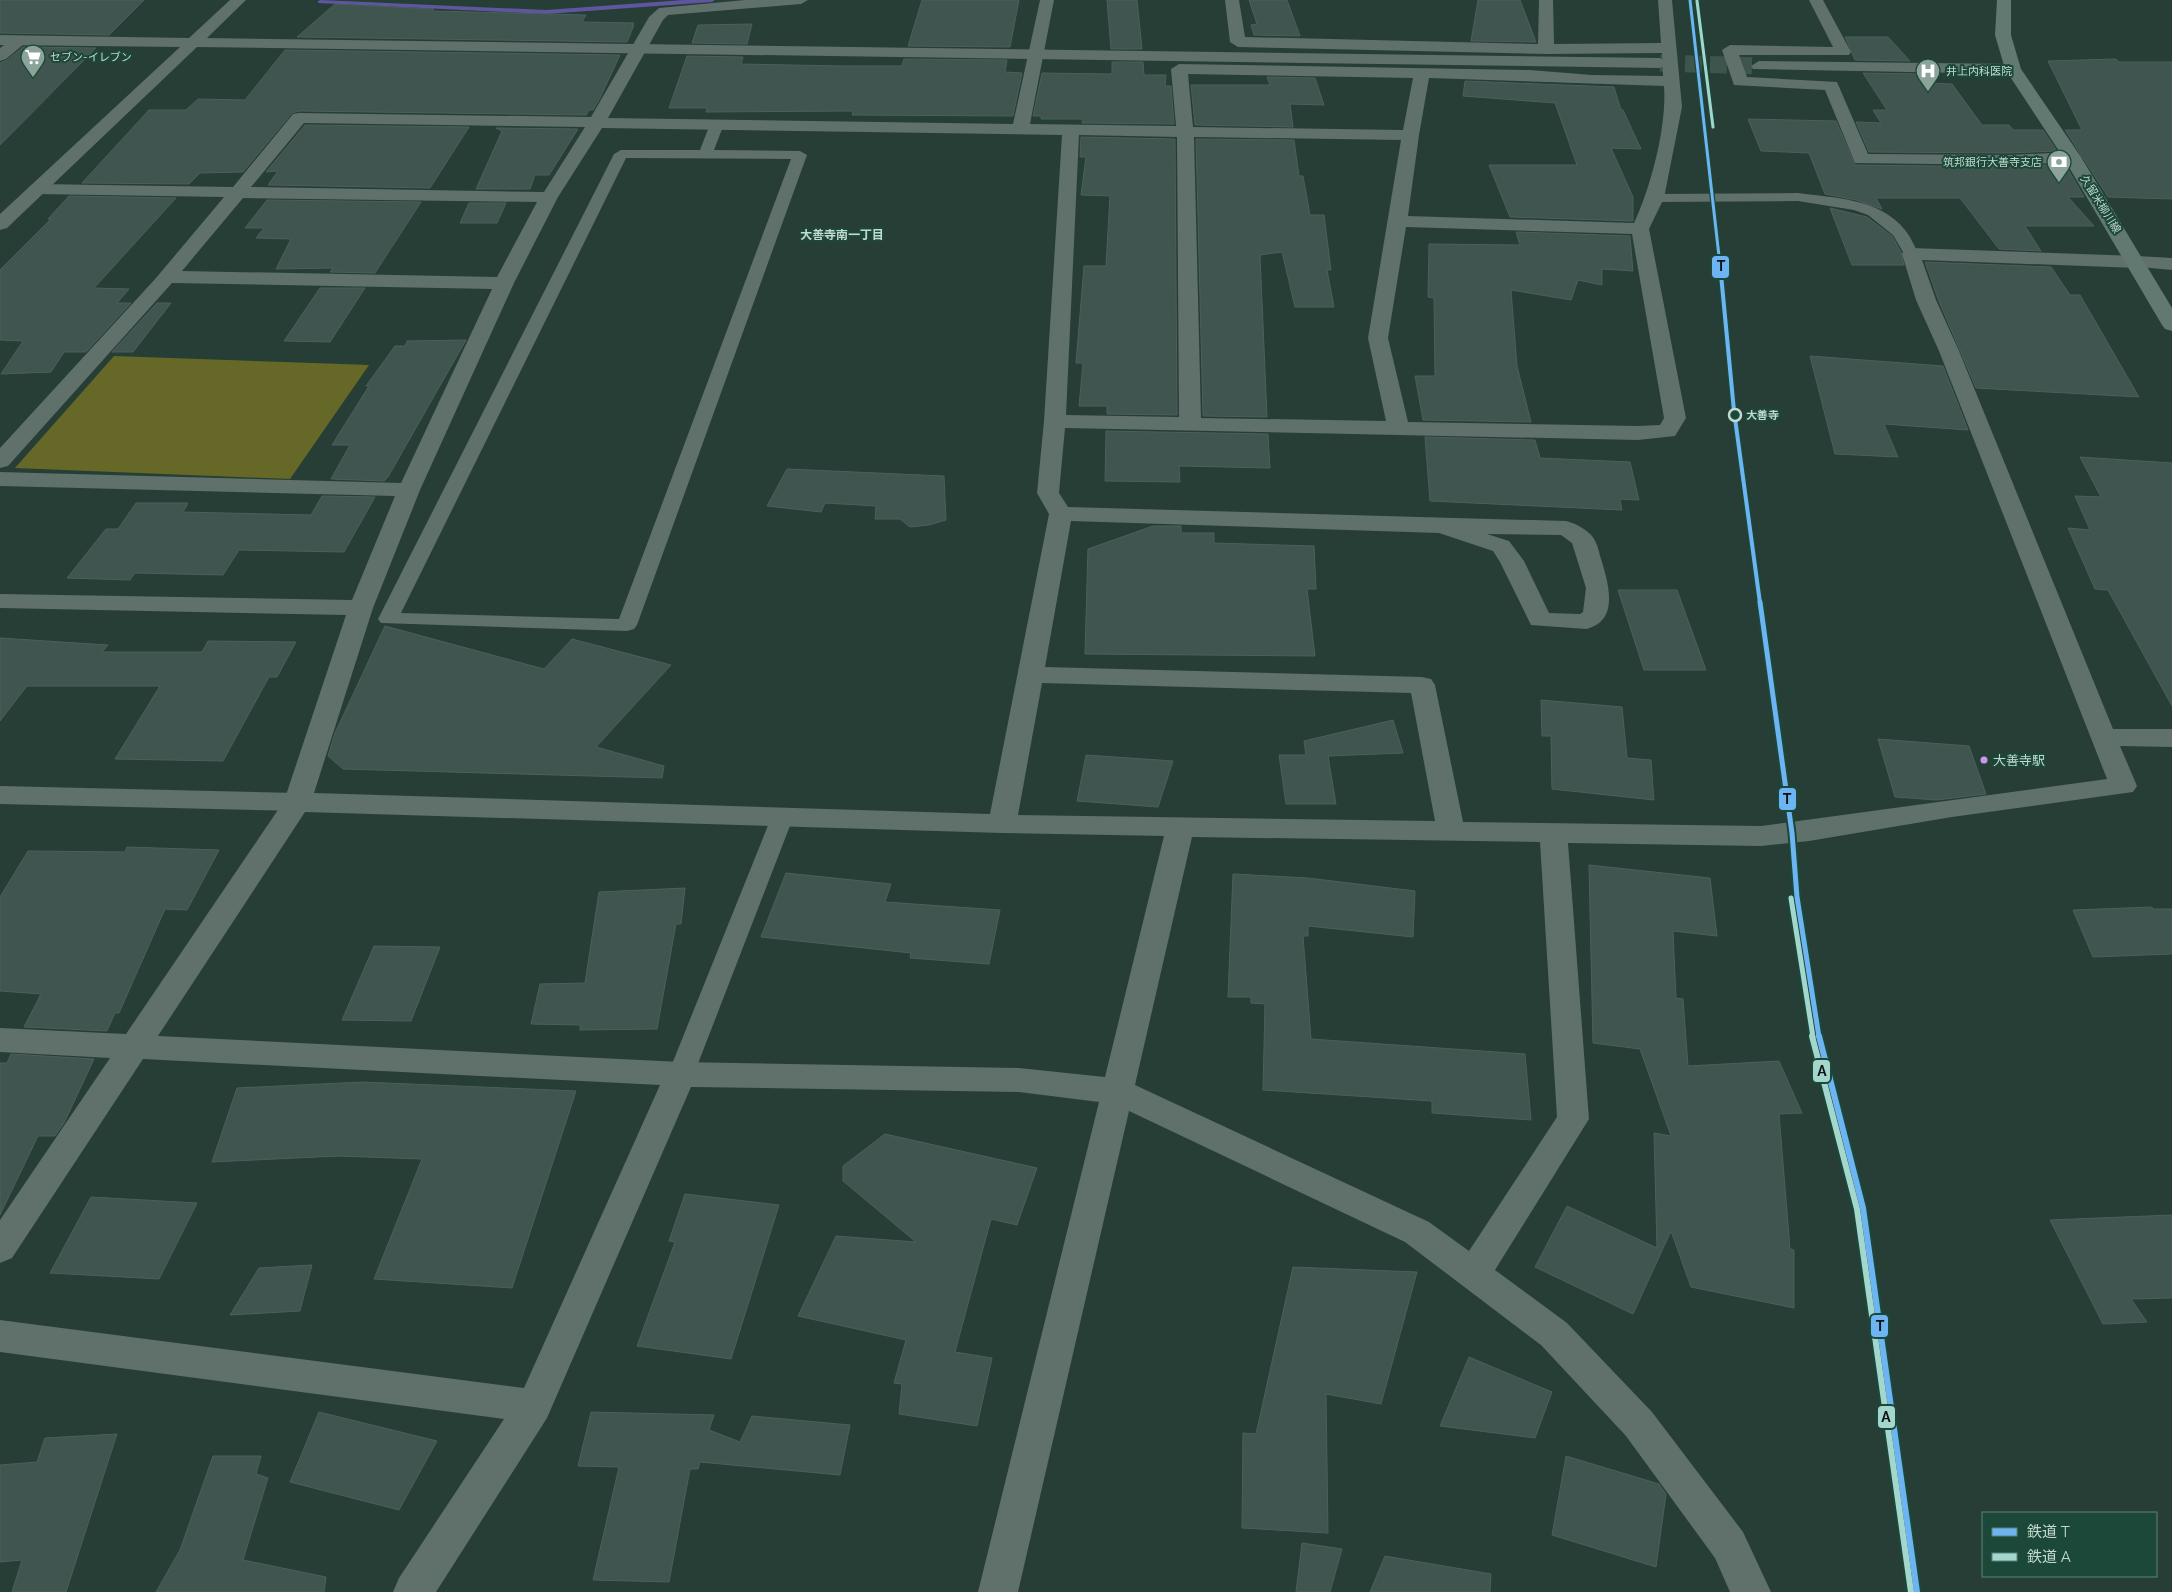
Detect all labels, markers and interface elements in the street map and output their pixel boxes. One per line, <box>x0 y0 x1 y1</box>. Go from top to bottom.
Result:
supermarket icon: セブン-イレブン <box>20 44 46 78</box>
place label: セブン-イレブン <box>50 51 132 64</box>
hospital icon: 井上内科医院 <box>1915 58 1941 92</box>
place label: 井上内科医院 <box>1946 65 2012 78</box>
bank icon: 筑邦銀行大善寺支店 <box>2046 149 2072 183</box>
place label: 筑邦銀行大善寺支店 <box>1943 156 2042 169</box>
street label: 久留米柳川線 <box>2078 173 2124 236</box>
district label: 大善寺南一丁目 <box>800 228 884 242</box>
line badge: T <box>1711 255 1730 279</box>
text: T <box>1717 258 1726 274</box>
marker: 大善寺 <box>1728 408 1742 422</box>
place label: 大善寺 <box>1746 409 1779 422</box>
place label: 大善寺駅 <box>1993 753 2045 768</box>
marker: 大善寺駅 <box>1979 755 1989 765</box>
line badge: T <box>1778 787 1797 811</box>
text: T <box>1783 791 1792 807</box>
line badge: A <box>1812 1059 1831 1083</box>
text: A <box>1817 1063 1827 1079</box>
line badge: T <box>1870 1314 1889 1338</box>
text: T <box>1876 1318 1885 1334</box>
line badge: A <box>1877 1405 1896 1429</box>
text: A <box>1881 1409 1891 1425</box>
legend <box>1982 1512 2157 1577</box>
text: 鉄道 T <box>2027 1523 2070 1541</box>
text: 鉄道 A <box>2027 1548 2071 1566</box>

